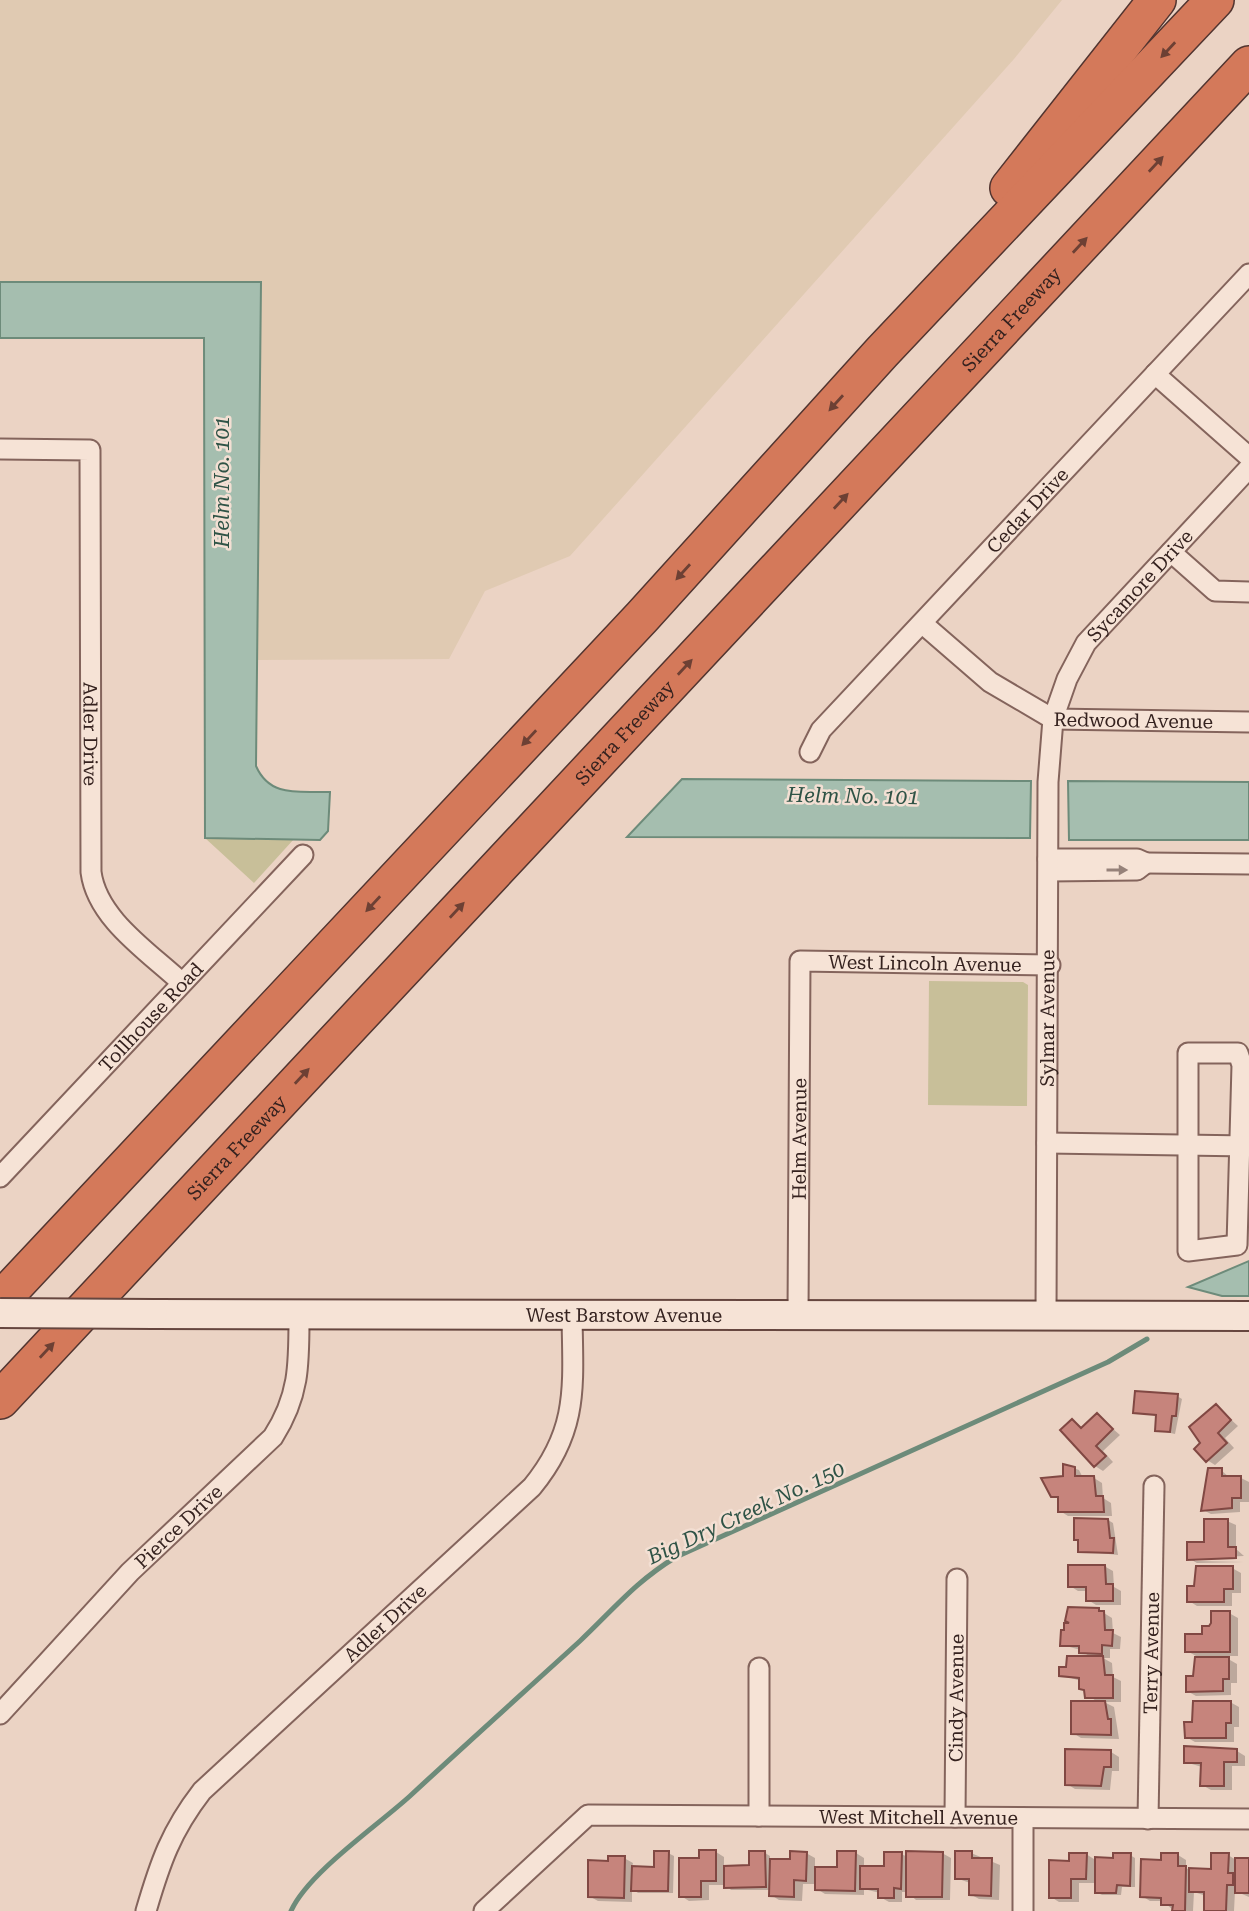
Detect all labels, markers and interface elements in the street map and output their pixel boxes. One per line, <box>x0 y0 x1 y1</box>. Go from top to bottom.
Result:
one-way arrow <box>1160 41 1176 58</box>
one-way arrow <box>1148 156 1164 173</box>
one-way arrow <box>1072 236 1088 254</box>
street label: Sierra Freeway <box>957 262 1066 376</box>
one-way arrow <box>828 394 844 412</box>
water label: Helm No. 101 <box>210 416 234 549</box>
street label: Cedar Drive <box>982 463 1073 558</box>
one-way arrow <box>832 492 849 509</box>
street label: Sycamore Drive <box>1082 525 1197 646</box>
one-way arrow <box>676 563 692 580</box>
one-way arrow <box>677 658 693 675</box>
street label: Sierra Freeway <box>570 675 679 790</box>
street label: Adler Drive <box>79 682 102 786</box>
street label: Redwood Avenue <box>1053 708 1213 733</box>
one-way arrow <box>521 729 537 746</box>
water label: Helm No. 101 <box>786 783 919 809</box>
one-way arrow <box>1106 864 1128 876</box>
one-way arrow <box>365 895 381 912</box>
one-way arrow <box>449 901 465 919</box>
street label: Sylmar Avenue <box>1035 949 1059 1087</box>
street label: West Lincoln Avenue <box>828 950 1022 976</box>
street label: Tollhouse Road <box>94 957 208 1076</box>
one-way arrow <box>293 1068 309 1085</box>
street label: Helm Avenue <box>787 1078 811 1200</box>
street label: Sierra Freeway <box>182 1090 291 1204</box>
street label: West Barstow Avenue <box>526 1303 722 1327</box>
one-way arrow <box>38 1342 54 1359</box>
water label: Big Dry Creek No. 150 <box>643 1457 849 1570</box>
street label: Pierce Drive <box>130 1480 227 1573</box>
street label: Adler Drive <box>339 1579 431 1666</box>
street label: Terry Avenue <box>1138 1592 1164 1714</box>
street label: Cindy Avenue <box>944 1634 968 1762</box>
street label: West Mitchell Avenue <box>819 1805 1018 1829</box>

